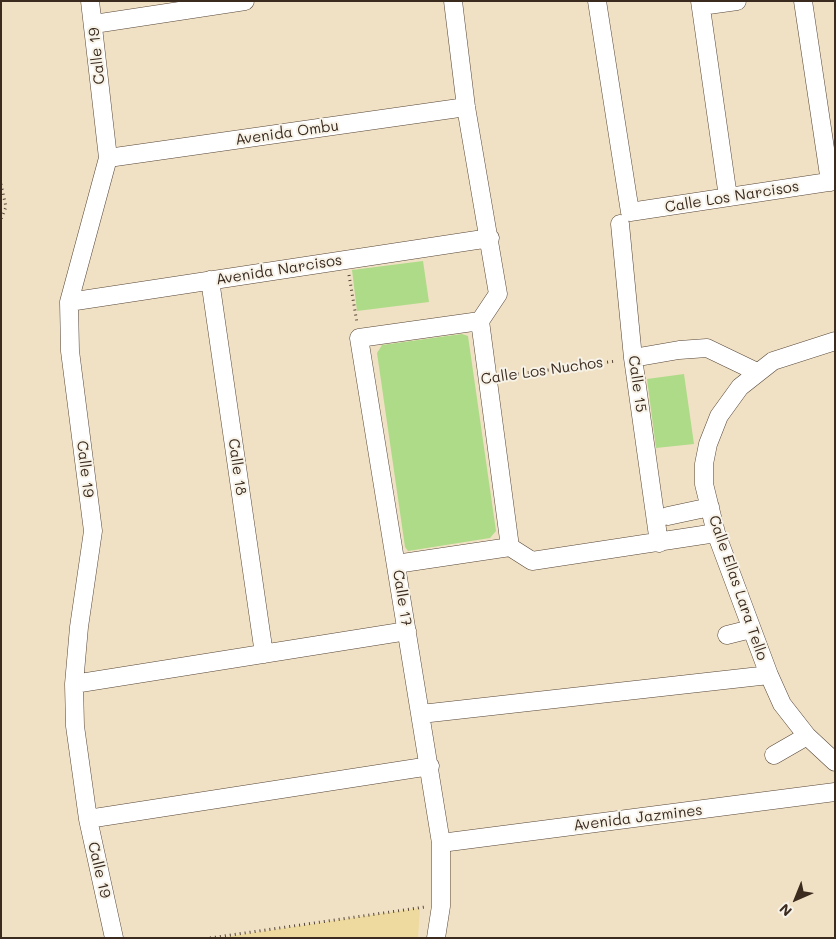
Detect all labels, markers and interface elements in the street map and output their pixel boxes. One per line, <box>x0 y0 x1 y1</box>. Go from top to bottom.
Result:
street label: Calle 19 <box>85 27 109 85</box>
street label: Avenida Ombu <box>234 117 340 149</box>
street label: Calle Los Narcisos <box>664 178 800 216</box>
street label: Avenida Narcisos <box>215 251 343 289</box>
street label: Calle Los Nuchos <box>480 354 604 388</box>
street label: Calle 15 <box>624 354 650 414</box>
street label: Calle 18 <box>224 437 250 497</box>
street label: Calle 19 <box>73 439 97 499</box>
street label: Calle Ellas Lara Tello <box>705 513 771 663</box>
street label: Calle 17 <box>389 569 415 627</box>
street label: Avenida Jazmines <box>572 801 704 835</box>
street label: Calle 19 <box>84 840 114 900</box>
north arrow <box>771 874 821 924</box>
text: N <box>775 900 796 921</box>

